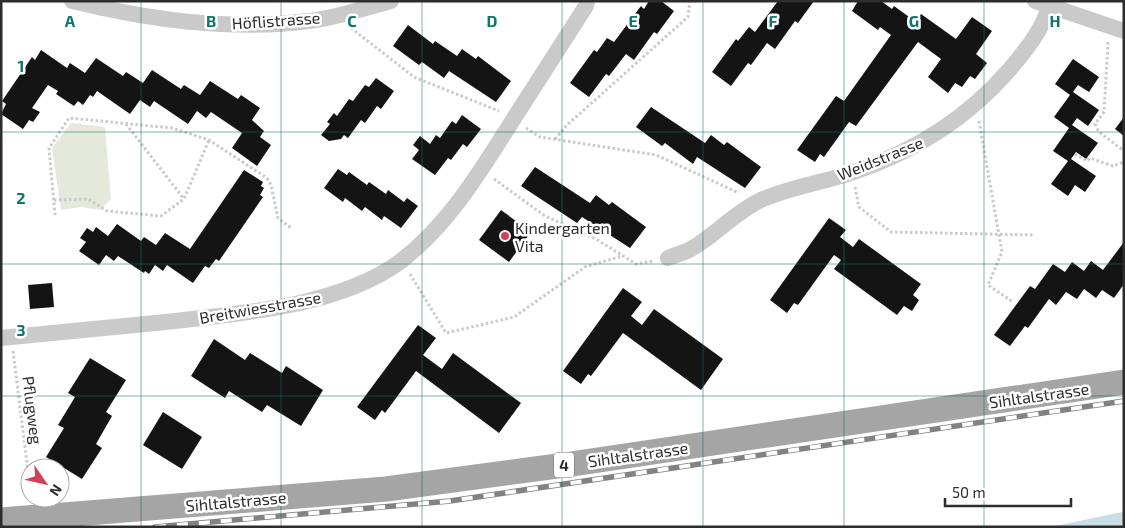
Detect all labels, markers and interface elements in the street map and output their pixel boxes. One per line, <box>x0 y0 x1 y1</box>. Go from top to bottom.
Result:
street label: Höflistrasse <box>231 7 321 33</box>
text: A <box>65 11 76 30</box>
text: B <box>206 11 216 30</box>
text: C <box>347 11 357 30</box>
text: D <box>487 11 498 30</box>
text: E <box>628 11 638 30</box>
text: F <box>769 11 778 30</box>
text: G <box>909 11 919 30</box>
text: H <box>1049 11 1061 30</box>
text: 1 <box>18 56 24 75</box>
street label: Weidstrasse <box>834 132 926 184</box>
text: 2 <box>16 188 26 207</box>
place label: Kindergarten Vita <box>515 218 610 255</box>
marker: Kindergarten Vita <box>499 230 511 242</box>
street label: Breitwiesstrasse <box>198 287 322 327</box>
text: 3 <box>16 320 26 339</box>
street label: Pflugweg <box>19 375 47 445</box>
street label: Sihltalstrasse <box>988 379 1090 411</box>
street label: Sihltalstrasse <box>587 438 689 470</box>
road number: 4 <box>554 452 574 478</box>
north arrow <box>20 458 70 508</box>
scale bar <box>945 476 1071 508</box>
text: N <box>46 482 66 499</box>
text: 50 m <box>952 483 986 501</box>
street label: Sihltalstrasse <box>185 487 287 515</box>

